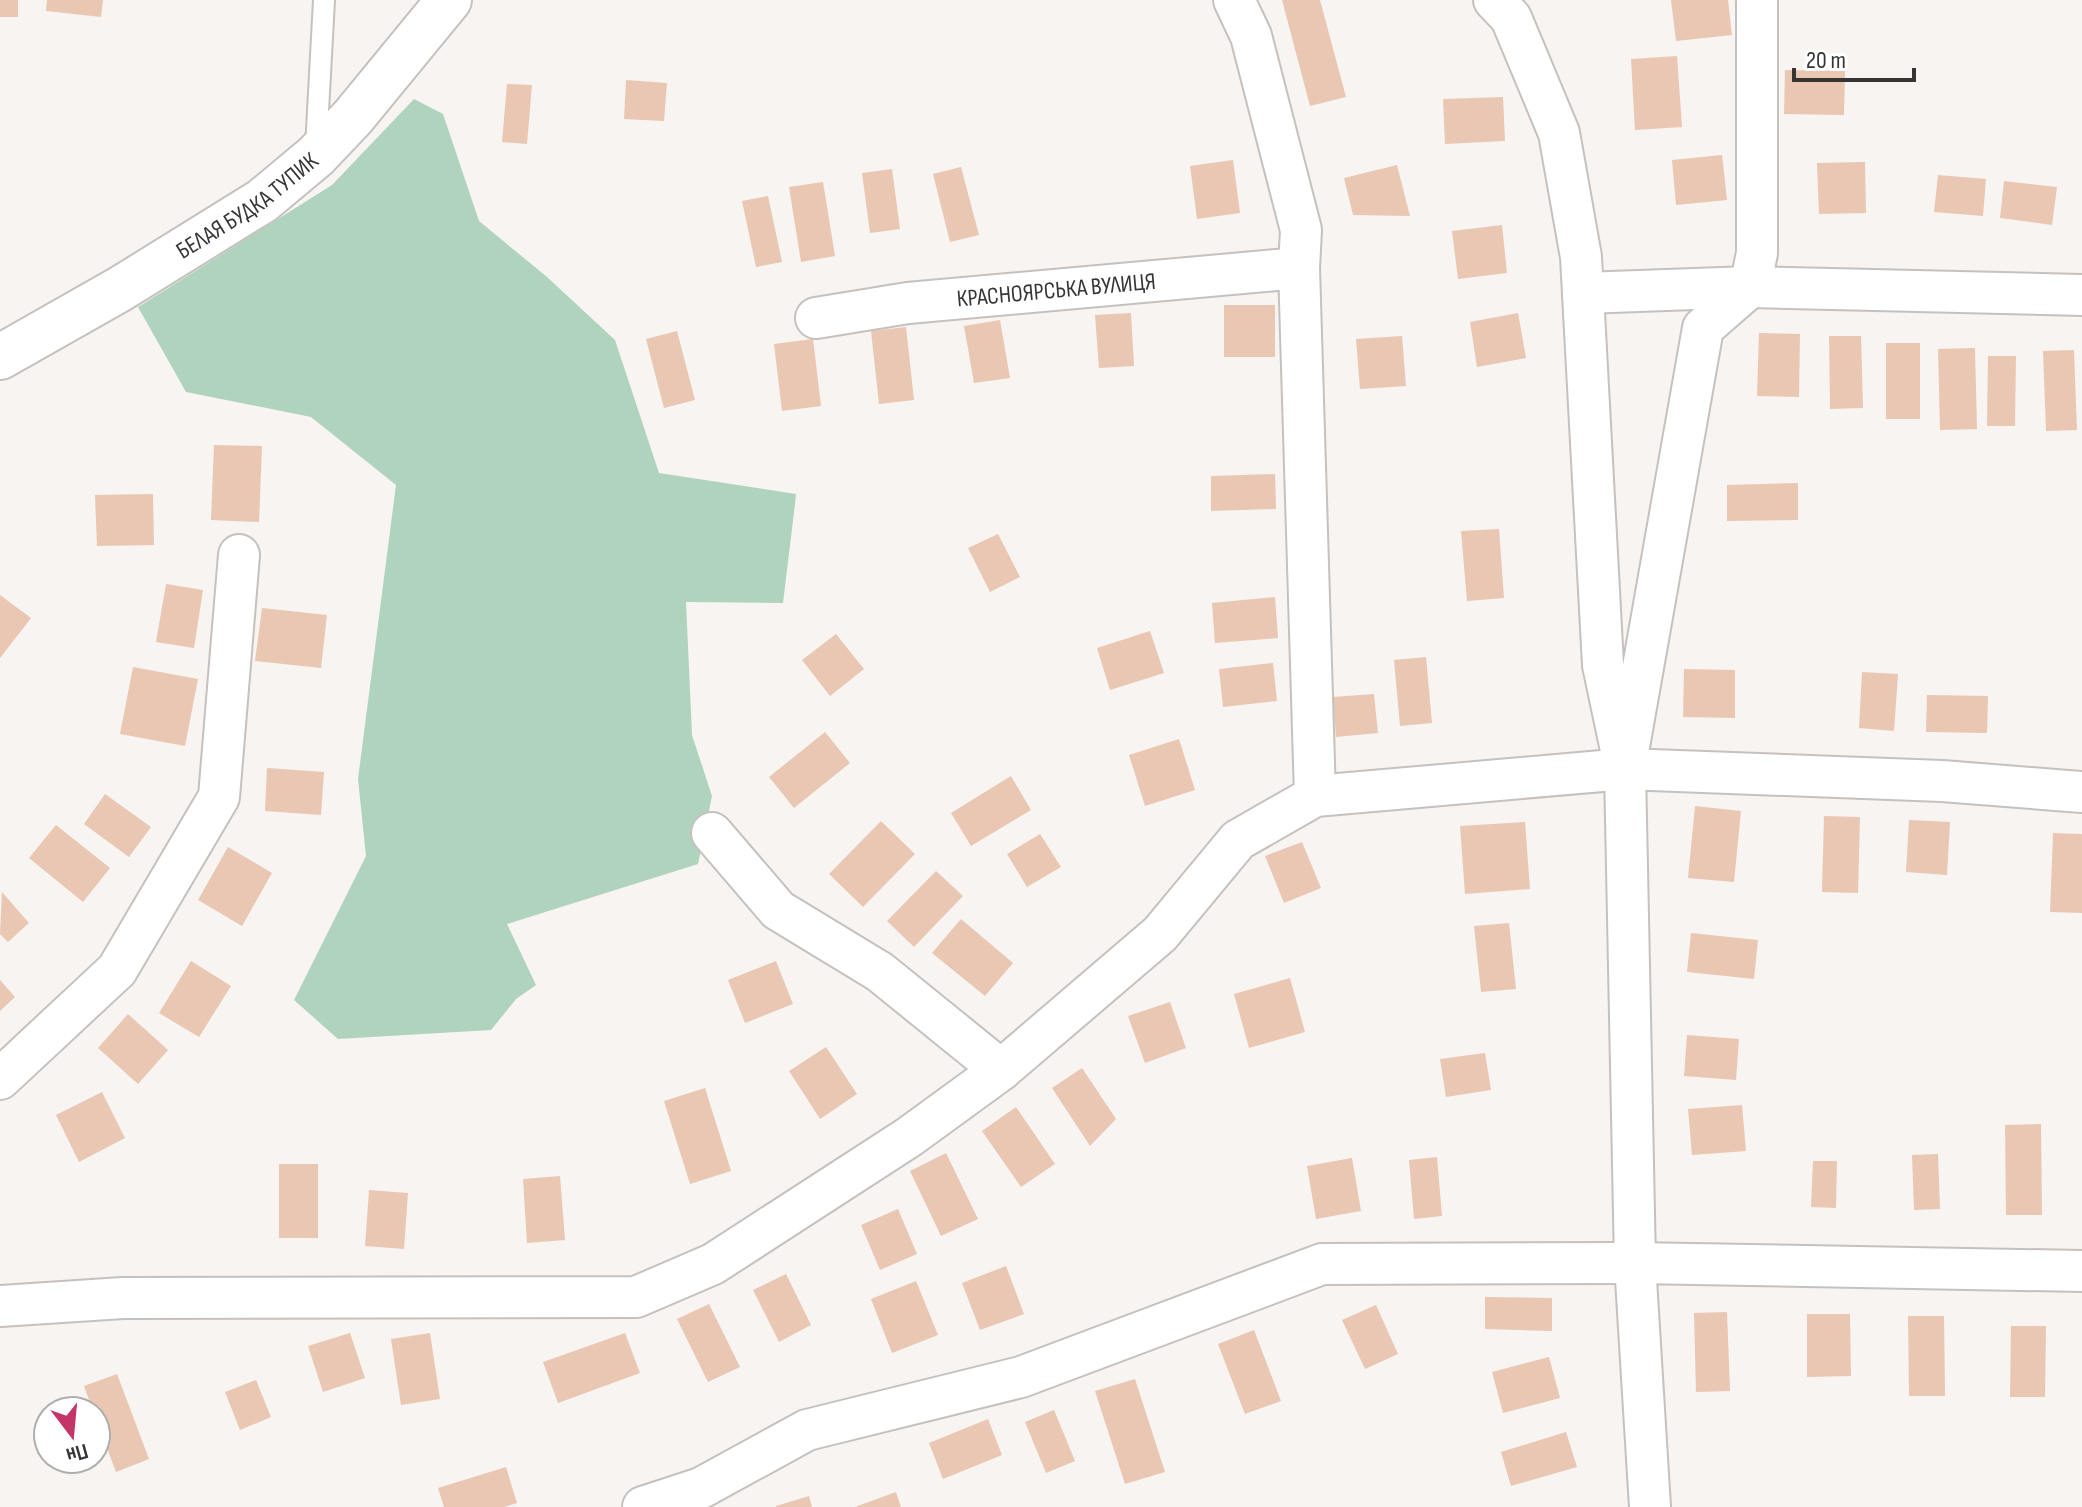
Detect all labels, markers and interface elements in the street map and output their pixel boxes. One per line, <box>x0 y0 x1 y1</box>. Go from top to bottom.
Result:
scale bar <box>1794 32 1914 82</box>
text: 20 m <box>1806 46 1846 75</box>
street label: БЕЛАЯ БУДКА ТУПИК <box>171 146 324 265</box>
street label: КРАСНОЯРСЬКА ВУЛИЦЯ <box>956 266 1157 313</box>
north arrow <box>32 1395 112 1475</box>
text: Пн <box>63 1437 91 1469</box>

